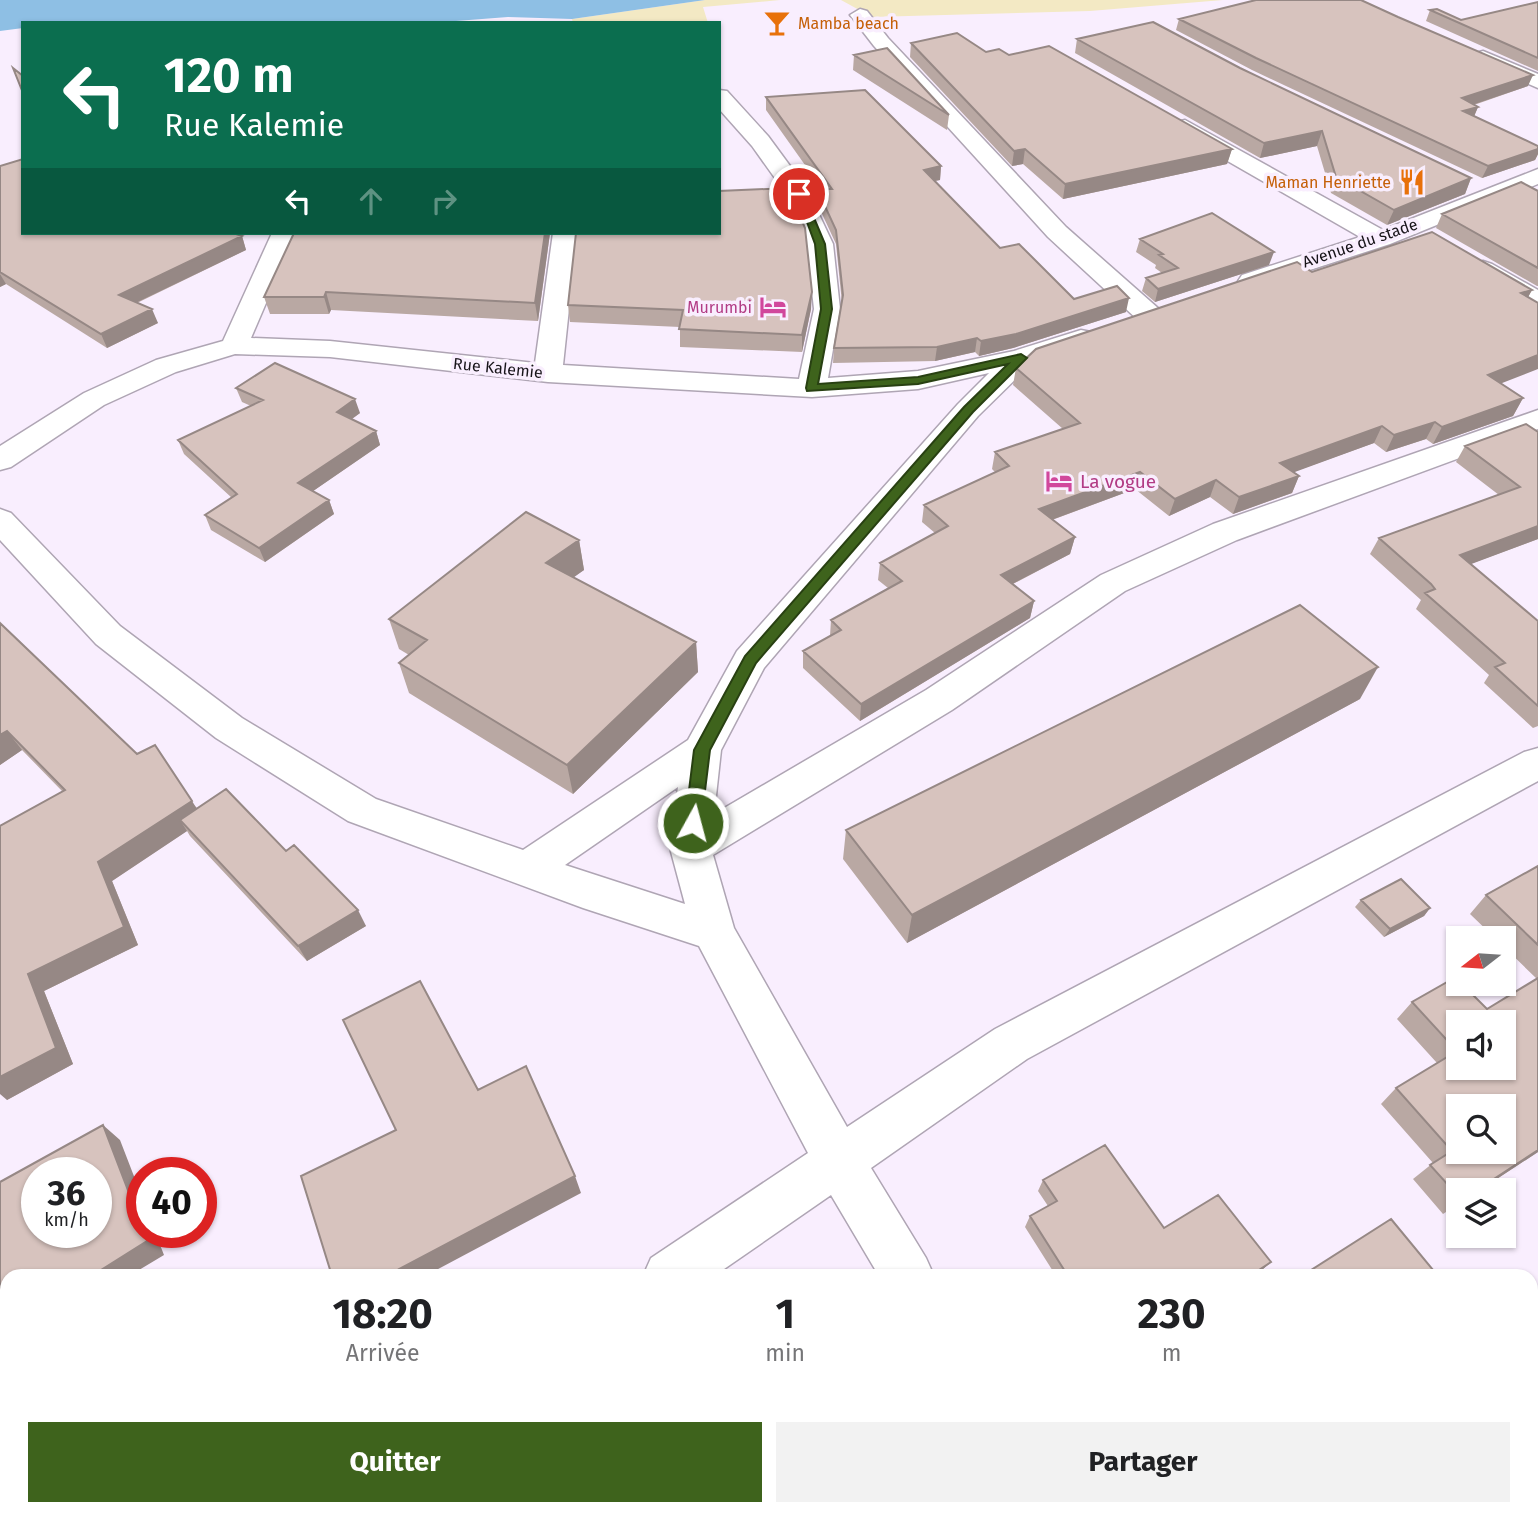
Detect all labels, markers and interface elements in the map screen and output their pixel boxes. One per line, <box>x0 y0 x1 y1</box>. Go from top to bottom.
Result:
bar icon: Mamba beach <box>762 8 792 38</box>
place label: Mamba beach <box>798 14 899 33</box>
text: 120 m <box>164 46 294 105</box>
icon: left <box>49 49 140 140</box>
text: Rue Kalemie <box>164 106 344 144</box>
pin <box>769 164 829 224</box>
restaurant icon: Maman Henriette <box>1397 167 1427 197</box>
place label: Maman Henriette <box>1265 173 1391 192</box>
icon: arrive <box>780 175 818 213</box>
icon: left <box>279 182 317 220</box>
icon: ahead <box>352 182 390 220</box>
icon: right <box>425 182 463 220</box>
street label: Avenue du stade <box>1300 214 1420 272</box>
hotel icon: Murumbi <box>758 292 788 322</box>
place label: Murumbi <box>687 298 752 317</box>
street label: Rue Kalemie <box>452 354 544 382</box>
hotel icon: La vogue <box>1044 466 1074 496</box>
place label: La vogue <box>1080 470 1156 493</box>
position arrow <box>656 786 730 860</box>
north arrow <box>1446 926 1516 996</box>
map controls <box>1446 926 1516 1248</box>
button: sound <box>1446 1010 1516 1080</box>
button: search <box>1446 1094 1516 1164</box>
speed limit sign: 40 <box>126 1157 217 1248</box>
text: 36 <box>48 1172 85 1214</box>
button: layers <box>1446 1178 1516 1248</box>
text: km/h <box>44 1209 89 1231</box>
text: 18:20 <box>333 1289 433 1339</box>
text: 1 <box>775 1289 795 1339</box>
text: 230 <box>1138 1289 1205 1339</box>
text: Arrivée <box>346 1339 420 1367</box>
text: min <box>765 1339 805 1367</box>
text: m <box>1162 1339 1181 1367</box>
button: Quitter <box>28 1422 762 1502</box>
button: Partager <box>776 1422 1510 1502</box>

